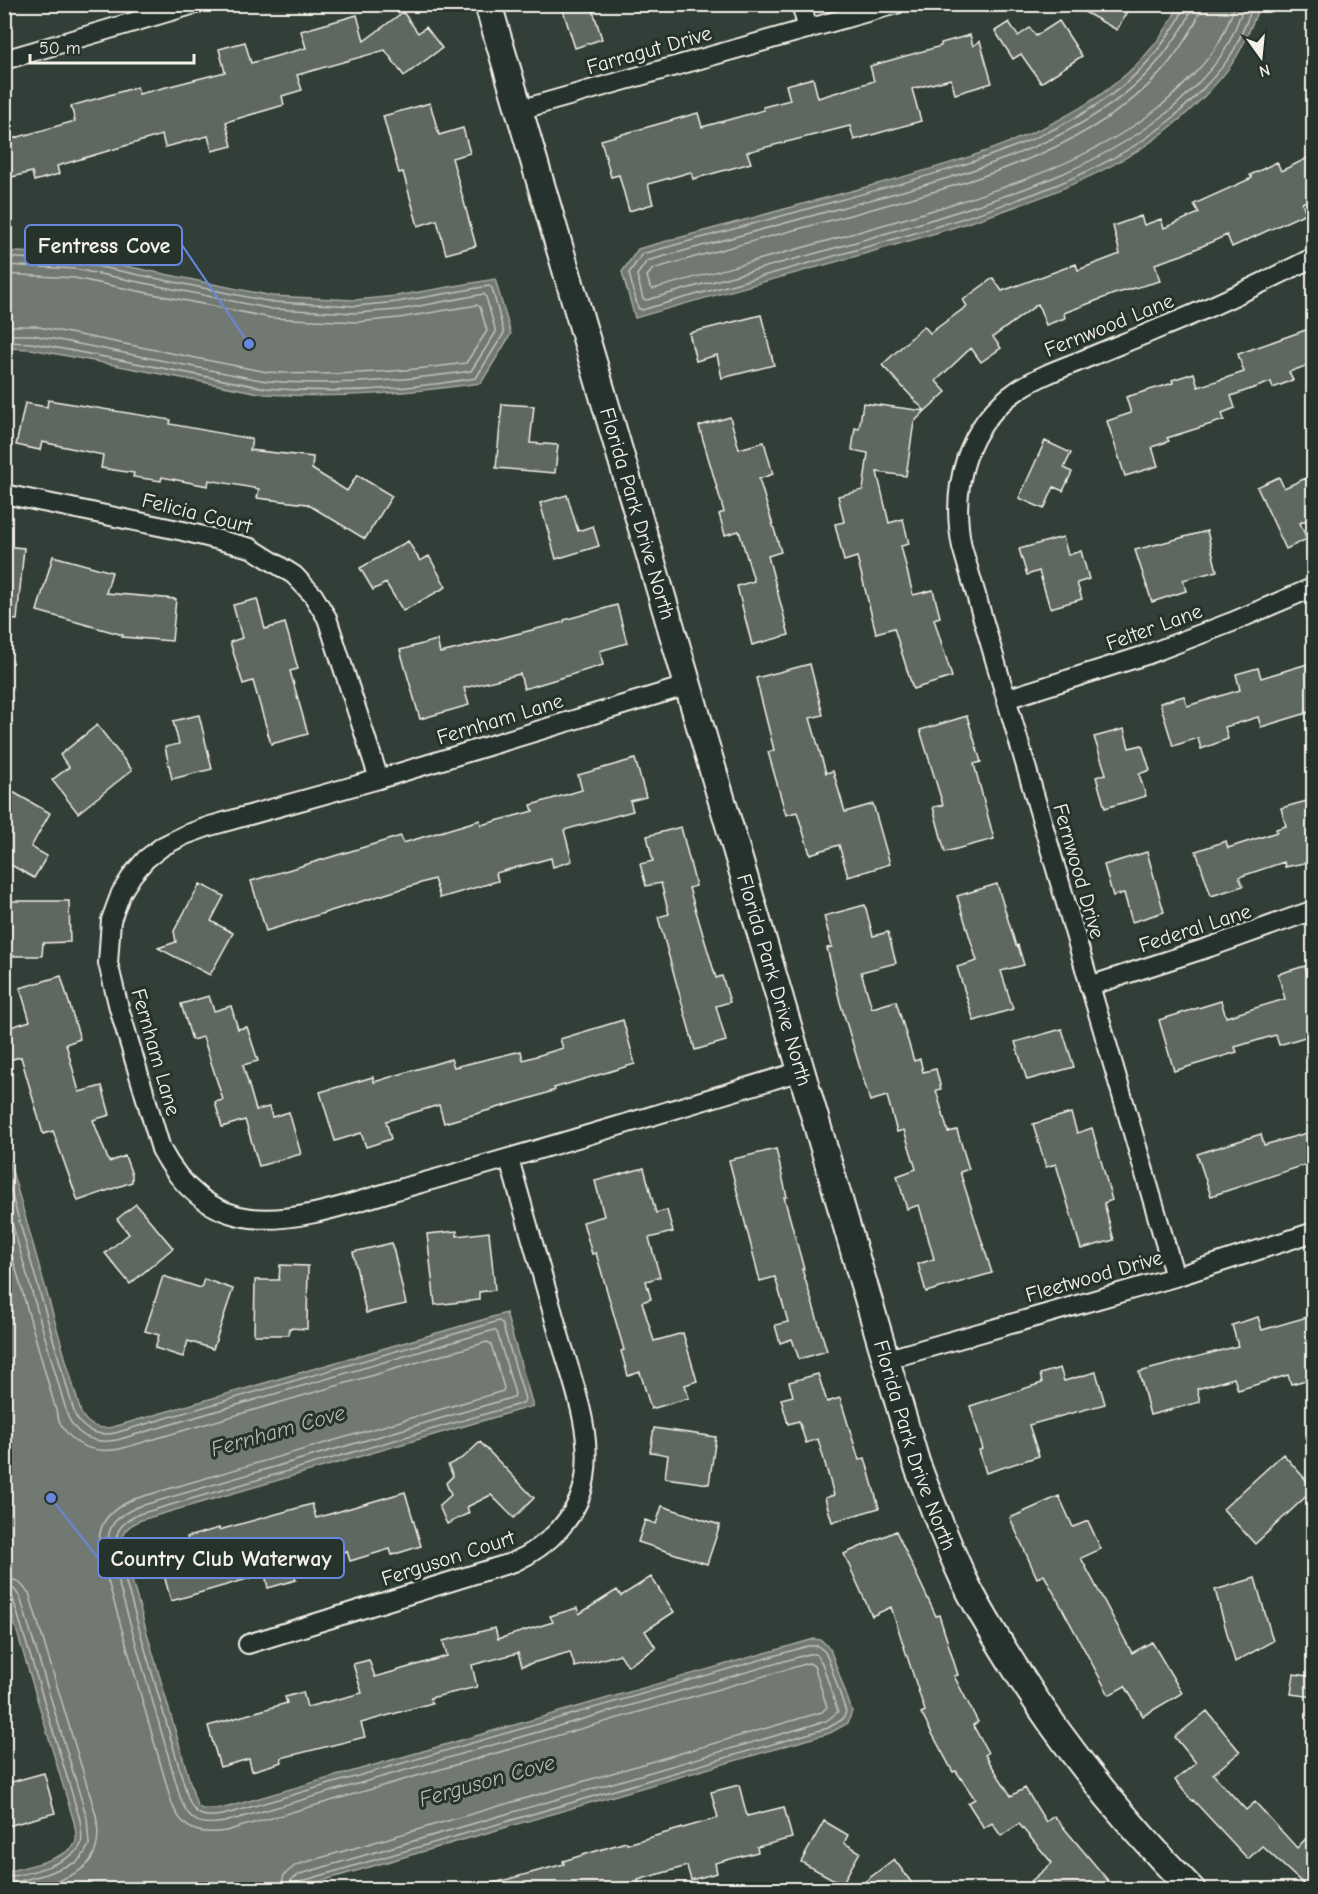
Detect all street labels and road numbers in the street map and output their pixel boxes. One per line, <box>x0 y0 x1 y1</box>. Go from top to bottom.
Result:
street label: Farragut Drive <box>584 21 714 79</box>
street label: Fernwood Lane <box>1041 288 1177 362</box>
street label: Florida Park Drive North <box>595 405 680 622</box>
street label: Felicia Court <box>139 488 256 539</box>
street label: Felter Lane <box>1103 599 1205 655</box>
street label: Fernham Lane <box>434 688 566 750</box>
street label: Fernwood Drive <box>1048 801 1110 941</box>
street label: Florida Park Drive North <box>732 871 817 1089</box>
street label: Federal Lane <box>1136 899 1254 957</box>
street label: Fernham Lane <box>126 986 186 1118</box>
street label: Fleetwood Drive <box>1023 1245 1165 1307</box>
street label: Florida Park Drive North <box>869 1337 961 1554</box>
street label: Ferguson Court <box>378 1525 519 1591</box>

